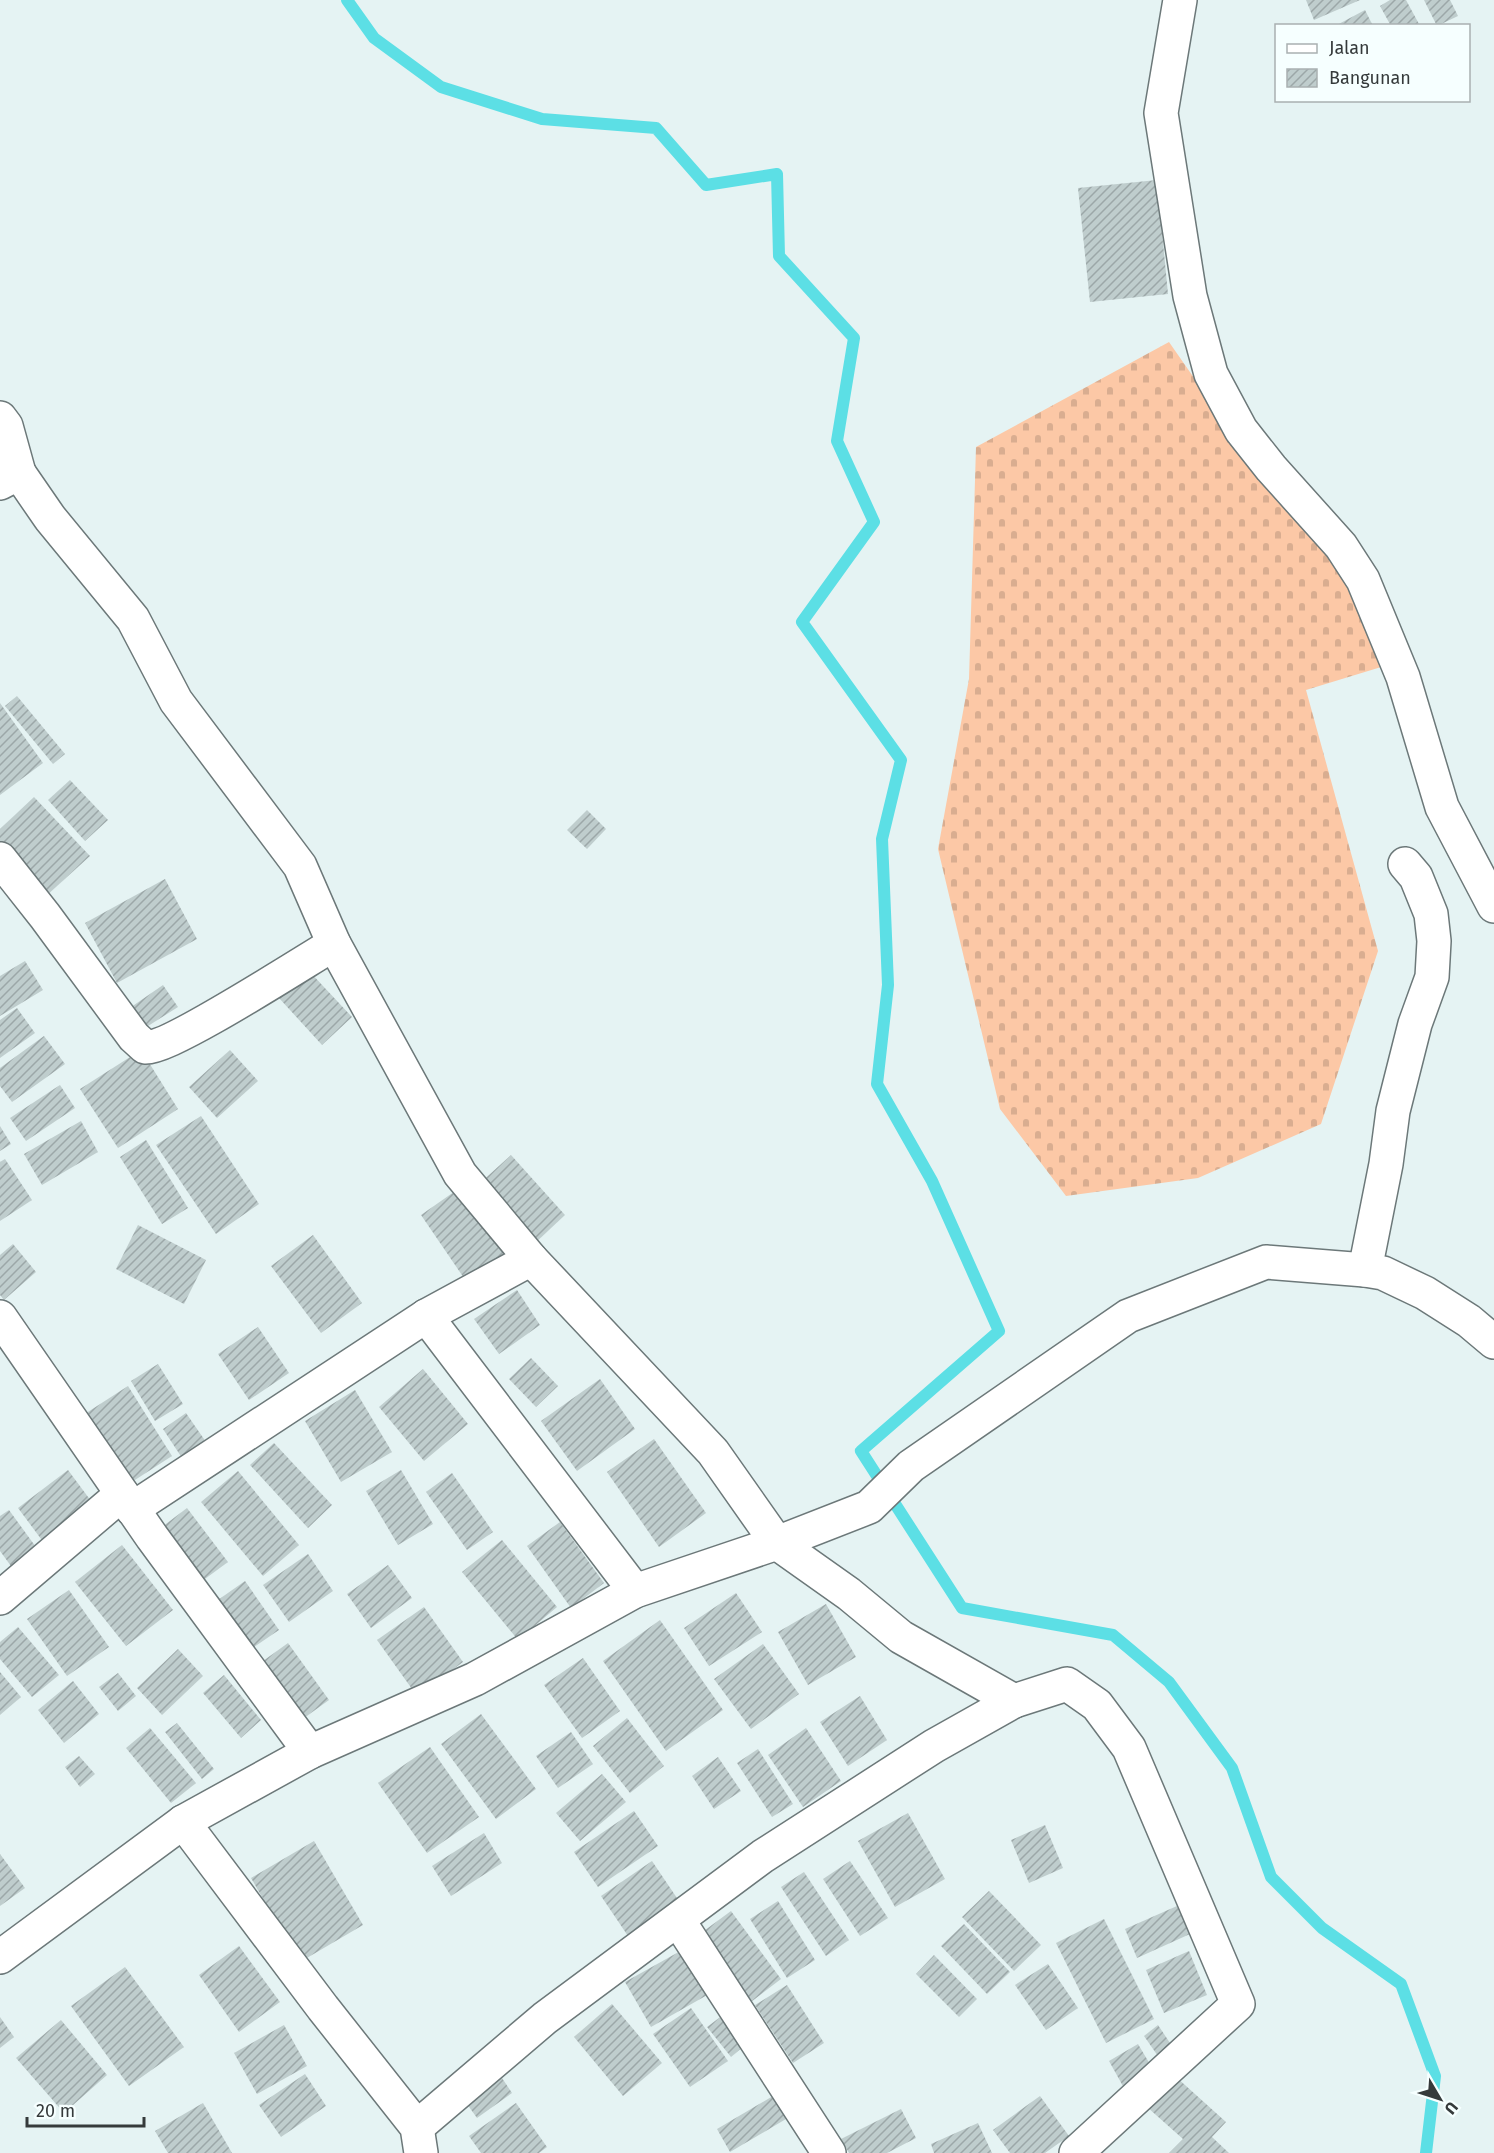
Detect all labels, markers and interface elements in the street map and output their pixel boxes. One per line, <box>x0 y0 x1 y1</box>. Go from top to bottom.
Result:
legend <box>1275 24 1470 102</box>
text: Jalan <box>1329 37 1370 59</box>
text: Bangunan <box>1329 67 1411 89</box>
north arrow <box>1410 2069 1470 2129</box>
scale bar <box>27 2090 144 2128</box>
text: U <box>1441 2098 1462 2118</box>
text: 20 m <box>36 2100 75 2122</box>

